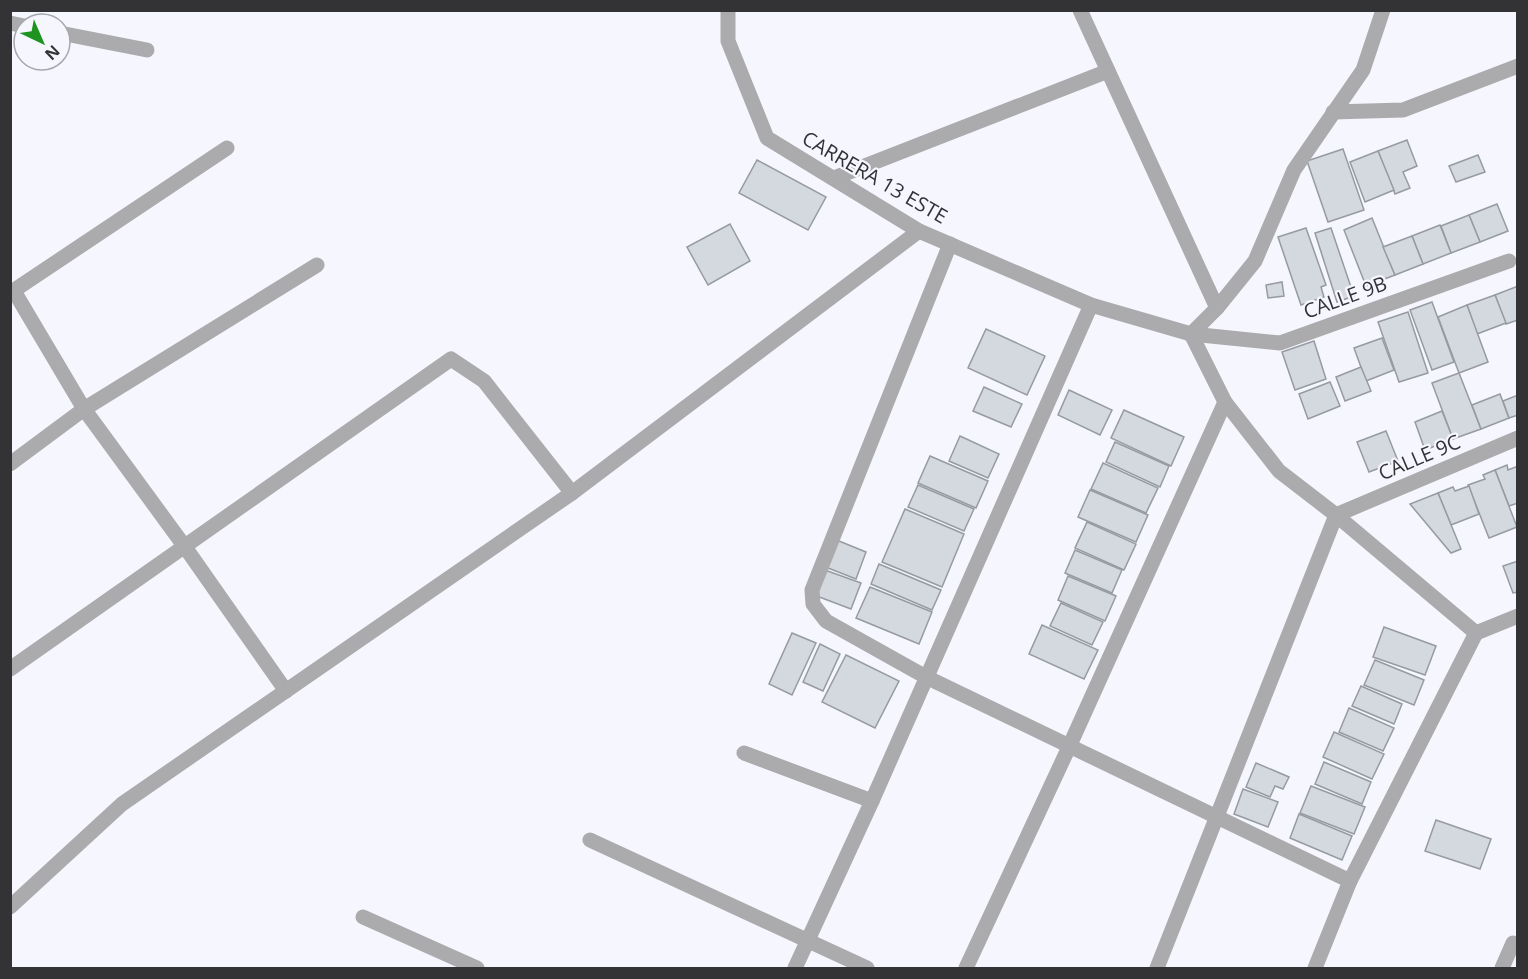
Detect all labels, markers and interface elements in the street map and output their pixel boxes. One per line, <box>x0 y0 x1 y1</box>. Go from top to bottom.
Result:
north arrow <box>12 12 72 72</box>
text: N <box>40 40 65 65</box>
street label: CARRERA 13 ESTE <box>797 124 953 230</box>
street label: CALLE 9B <box>1300 269 1390 325</box>
street label: CALLE 9C <box>1374 428 1464 486</box>

